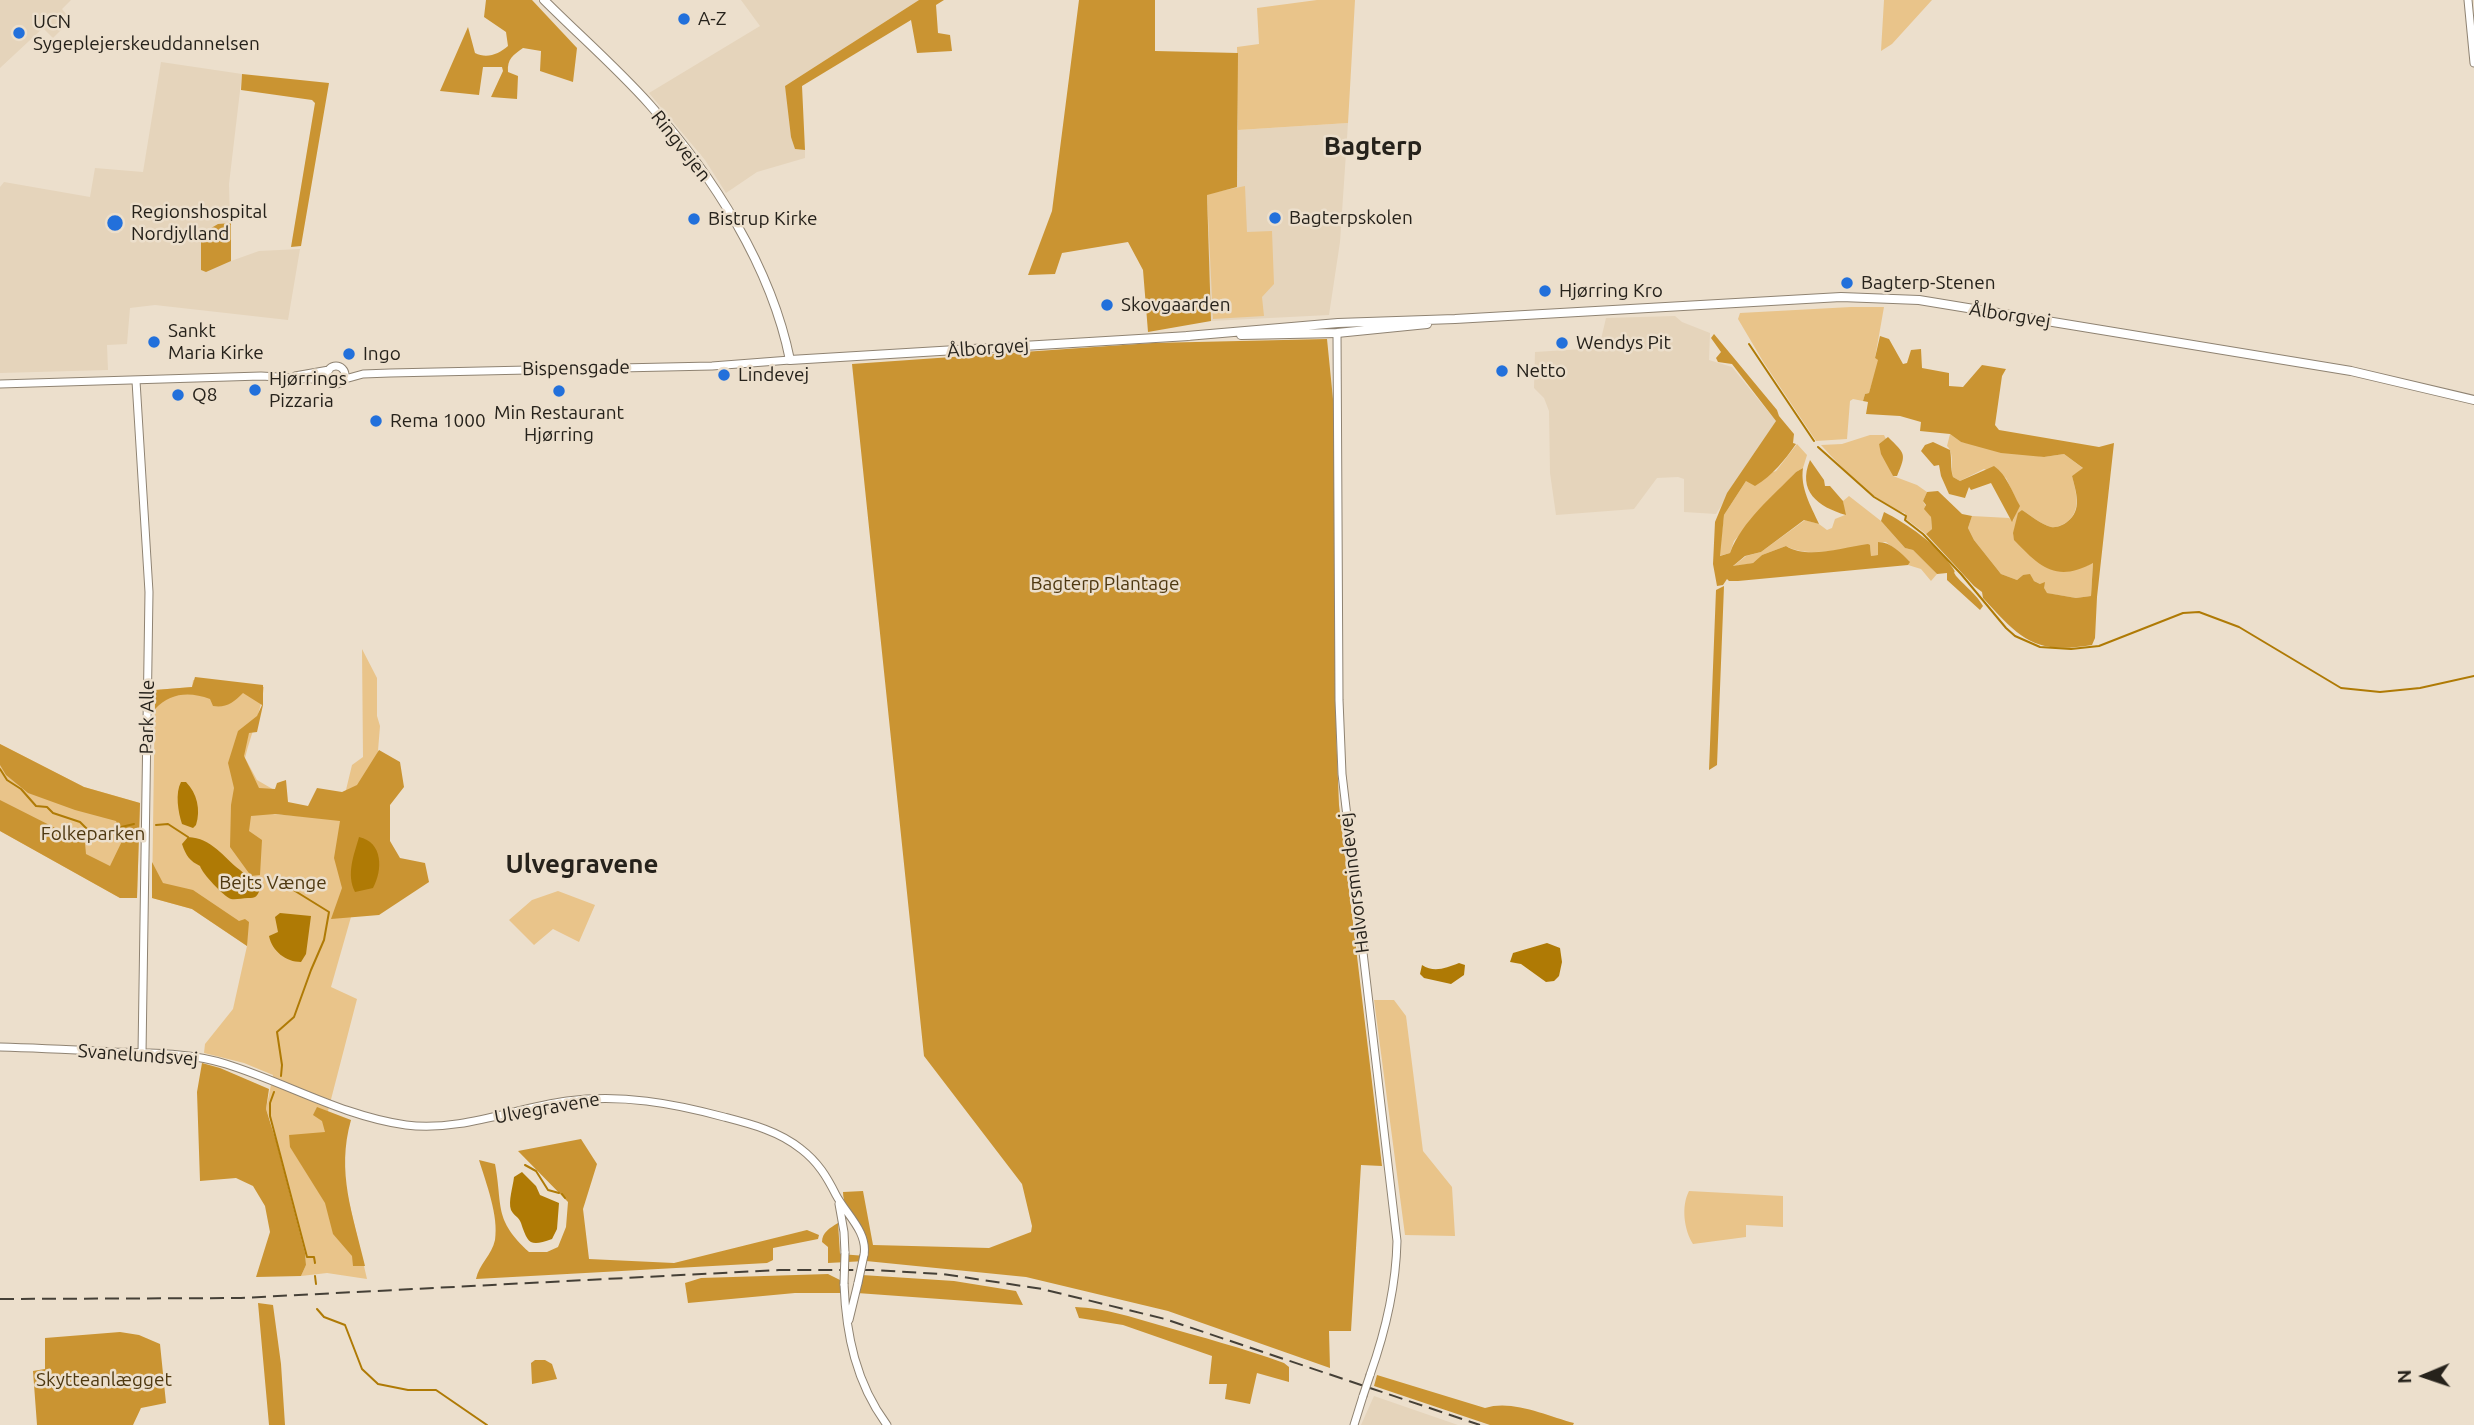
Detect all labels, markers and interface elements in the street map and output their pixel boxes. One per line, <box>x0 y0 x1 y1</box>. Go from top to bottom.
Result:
place label: A-Z <box>698 8 727 30</box>
place label: UCN Sygeplejerskeuddannelsen <box>33 11 260 55</box>
marker: A-Z <box>676 11 692 27</box>
marker: UCN Sygeplejerskeuddannelsen <box>11 25 27 41</box>
street label: Ringvejen <box>646 106 716 186</box>
district label: Bagterp <box>1324 130 1422 162</box>
place label: Regionshospital Nordjylland <box>131 201 267 245</box>
place label: Bagterpskolen <box>1289 207 1413 229</box>
place label: Bistrup Kirke <box>708 208 817 230</box>
marker: Bagterpskolen <box>1267 210 1283 226</box>
marker: Bistrup Kirke <box>686 211 702 227</box>
marker: Regionshospital Nordjylland <box>105 213 125 233</box>
place label: Bagterp-Stenen <box>1861 272 1996 294</box>
marker: Bagterp-Stenen <box>1839 275 1855 291</box>
place label: Hjørring Kro <box>1559 280 1663 302</box>
marker: Hjørring Kro <box>1537 283 1553 299</box>
place label: Skovgaarden <box>1121 294 1231 316</box>
marker: Skovgaarden <box>1099 297 1115 313</box>
street label: Ålborgvej <box>1968 297 2052 333</box>
place label: Sankt Maria Kirke <box>168 320 264 364</box>
place label: Wendys Pit <box>1576 332 1671 354</box>
marker: Sankt Maria Kirke <box>146 334 162 350</box>
street label: Ålborgvej <box>946 334 1030 362</box>
marker: Wendys Pit <box>1554 335 1570 351</box>
place label: Ingo <box>363 343 401 365</box>
marker: Ingo <box>341 346 357 362</box>
street label: Bispensgade <box>522 356 630 380</box>
place label: Netto <box>1516 360 1566 382</box>
marker: Netto <box>1494 363 1510 379</box>
place label: Lindevej <box>738 364 809 386</box>
marker: Lindevej <box>716 367 732 383</box>
place label: Hjørrings Pizzaria <box>269 368 347 412</box>
marker: Hjørrings Pizzaria <box>247 382 263 398</box>
marker: Min Restaurant Hjørring <box>551 383 567 399</box>
place label: Q8 <box>192 384 217 406</box>
marker: Q8 <box>170 387 186 403</box>
place label: Min Restaurant Hjørring <box>494 402 624 446</box>
place label: Rema 1000 <box>390 410 486 432</box>
marker: Rema 1000 <box>368 413 384 429</box>
park label: Bagterp Plantage <box>1031 573 1179 595</box>
street label: Park Alle <box>135 679 159 755</box>
street label: Halvorsmindevej <box>1334 811 1374 955</box>
park label: Folkeparken <box>41 823 145 845</box>
district label: Ulvegravene <box>506 848 658 880</box>
park label: Bejts Vænge <box>219 872 327 894</box>
street label: Svanelundsvej <box>77 1039 199 1071</box>
street label: Ulvegravene <box>493 1088 601 1128</box>
north arrow <box>2390 1341 2460 1411</box>
park label: Skytteanlægget <box>36 1369 172 1391</box>
text: N <box>2393 1369 2415 1384</box>

